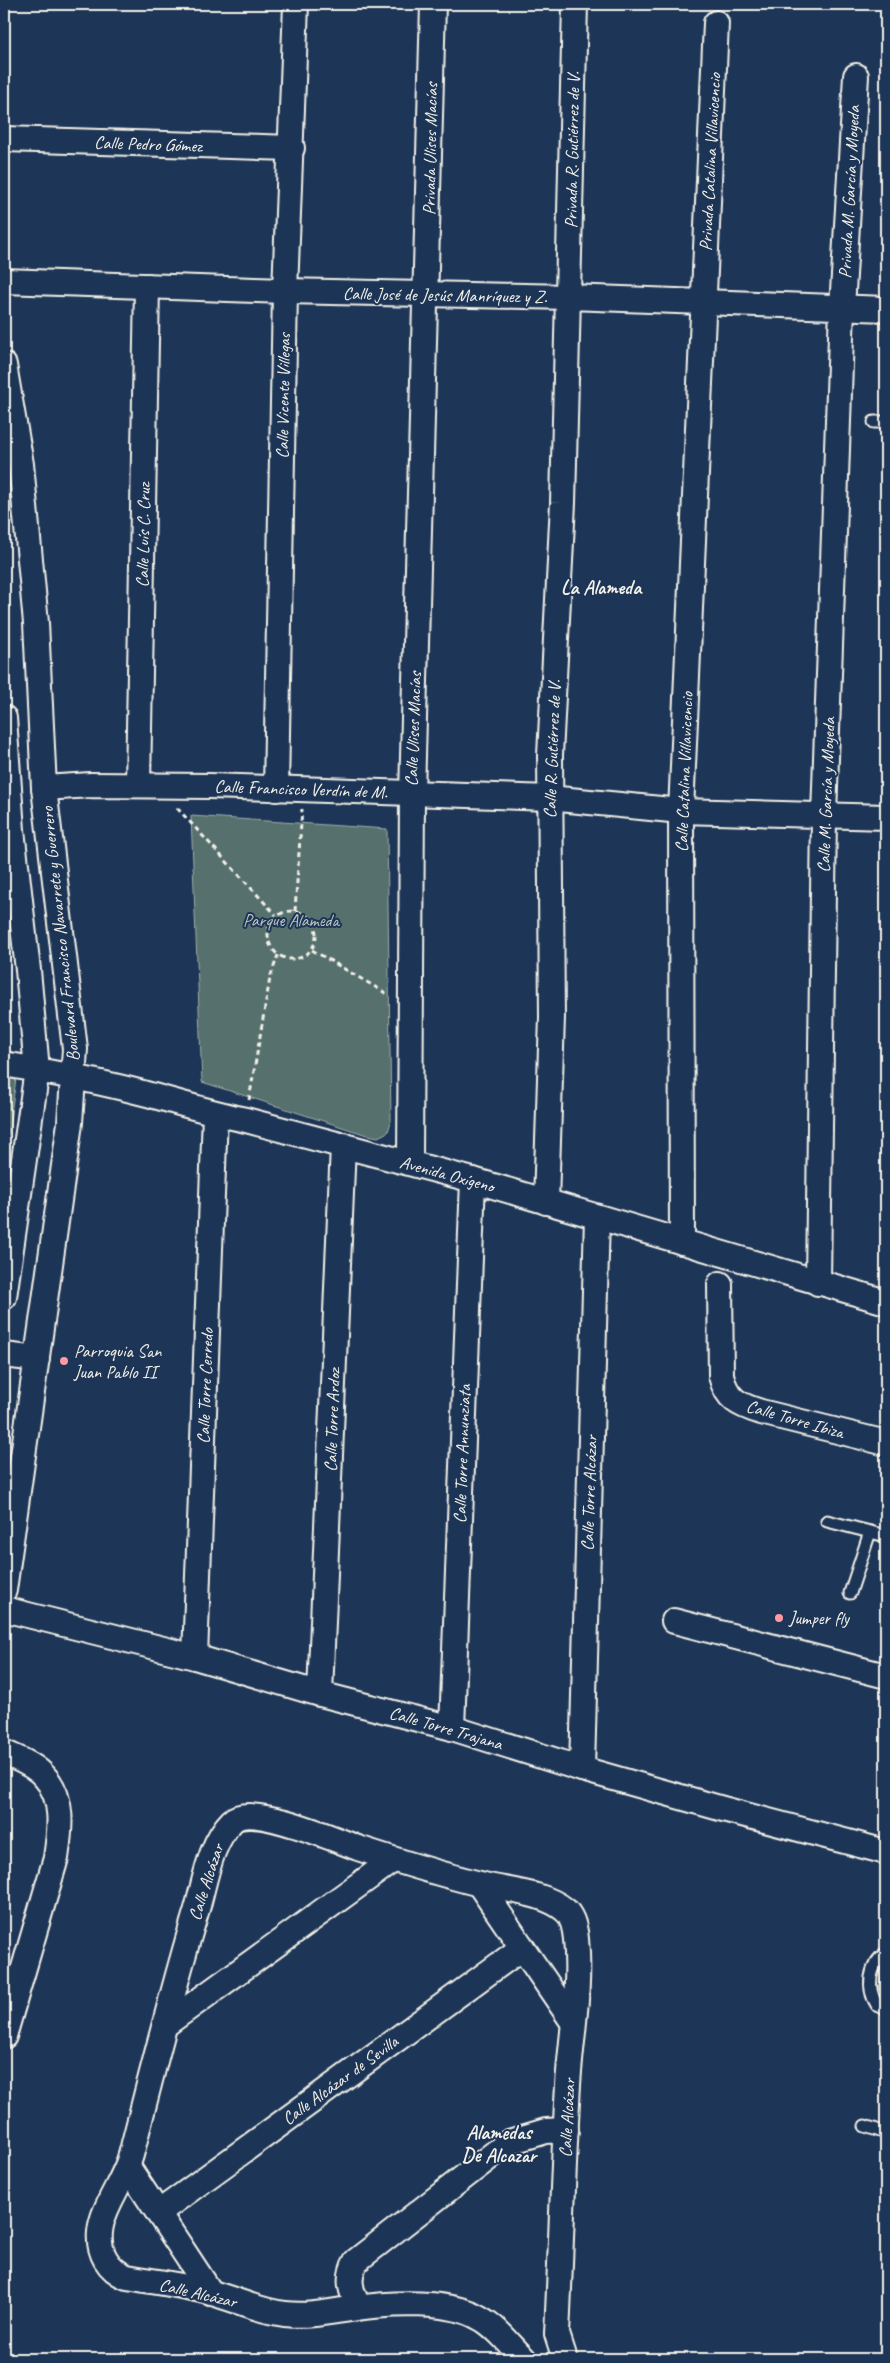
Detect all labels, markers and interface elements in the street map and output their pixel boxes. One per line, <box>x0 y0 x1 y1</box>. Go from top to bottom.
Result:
street label: Privada R. Gutiérrez de V. <box>560 71 584 229</box>
street label: Privada Catalina Villavicencio <box>694 71 726 252</box>
street label: Privada Ulises Macías <box>418 81 442 215</box>
street label: Privada M. García y Moyeda <box>833 104 865 279</box>
street label: Calle Pedro Gómez <box>94 131 205 157</box>
street label: Calle José de Jesús Manríquez y Z. <box>343 282 548 308</box>
street label: Calle Vicente Villegas <box>271 331 295 459</box>
street label: Calle Luís C. Cruz <box>131 480 155 587</box>
district label: La Alameda <box>561 575 643 600</box>
street label: Calle Ulises Macías <box>400 670 426 787</box>
street label: Calle R. Gutiérrez de V. <box>539 679 565 819</box>
street label: Calle Catalina Villavicencio <box>670 690 698 852</box>
street label: Calle M. García y Moyeda <box>812 716 840 873</box>
street label: Calle Francisco Verdín de M. <box>214 775 388 803</box>
street label: Boulevard Francisco Navarrete y Guerrero <box>36 804 84 1062</box>
park label: Parque Alameda <box>243 909 341 931</box>
street label: Avenida Oxígeno <box>397 1151 498 1198</box>
street label: Calle Torre Cerredo <box>192 1326 218 1444</box>
place label: Parroquia San Juan Pablo II <box>73 1340 162 1383</box>
marker: Parroquia San Juan Pablo II <box>58 1355 70 1367</box>
street label: Calle Torre Ardoz <box>319 1366 345 1472</box>
street label: Calle Torre Annunziata <box>449 1382 475 1524</box>
street label: Calle Torre Ibiza <box>744 1395 848 1444</box>
street label: Calle Torre Alcázar <box>576 1433 602 1551</box>
place label: Jumper fly <box>788 1607 851 1629</box>
marker: Jumper fly <box>773 1612 785 1624</box>
street label: Calle Torre Trajana <box>387 1701 506 1755</box>
street label: Calle Alcázar <box>183 1840 229 1923</box>
street label: Calle Alcázar de Sevilla <box>278 2029 404 2129</box>
street label: Calle Alcázar <box>554 2076 580 2158</box>
district label: Alamedas De Alcazar <box>462 2120 539 2168</box>
street label: Calle Alcázar <box>157 2273 240 2313</box>

